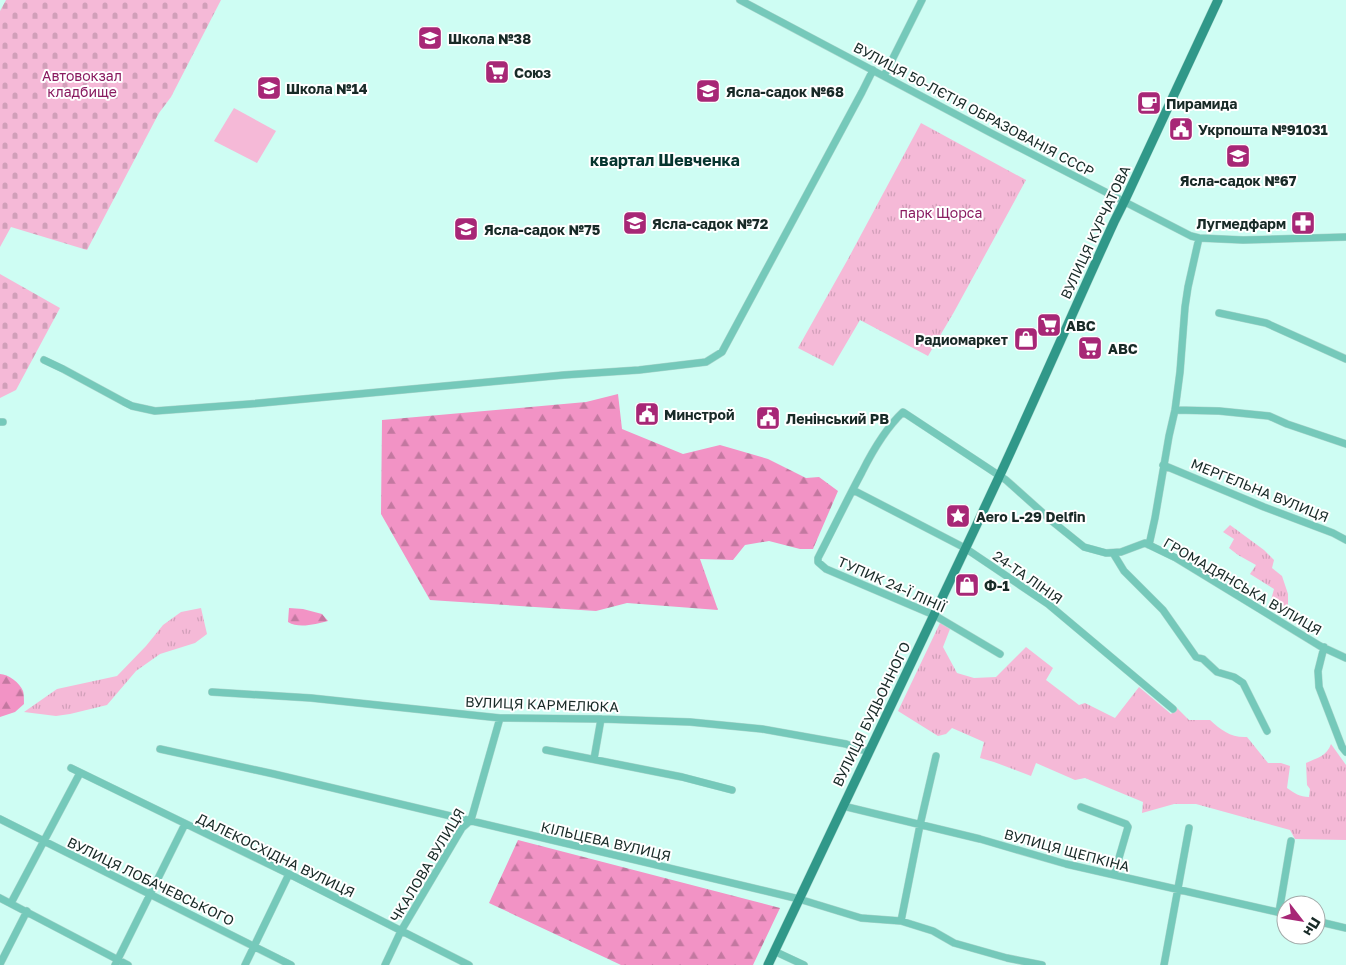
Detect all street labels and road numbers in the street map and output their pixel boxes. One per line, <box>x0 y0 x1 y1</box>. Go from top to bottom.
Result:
street label: ВУЛИЦЯ 50-ЛЄТІЯ ОБРАЗОВАНІЯ СССР <box>851 38 1097 180</box>
street label: ВУЛИЦЯ КУРЧАТОВА <box>1057 162 1134 301</box>
street label: МЕРГЕЛЬНА ВУЛИЦЯ <box>1189 455 1331 525</box>
street label: ГРОМАДЯНСЬКА ВУЛИЦЯ <box>1161 534 1325 638</box>
street label: 24-ТА ЛІНІЯ <box>990 547 1066 607</box>
street label: ТУПИК 24-Ї ЛІНІЇ <box>835 553 949 616</box>
street label: ВУЛИЦЯ БУДЬОННОГО <box>829 639 913 789</box>
street label: ВУЛИЦЯ КАРМЕЛЮКА <box>465 693 620 715</box>
street label: ЧКАЛОВА ВУЛИЦЯ <box>386 805 468 925</box>
street label: ДАЛЕКОСХІДНА ВУЛИЦЯ <box>194 809 358 901</box>
street label: КІЛЬЦЕВА ВУЛИЦЯ <box>539 818 673 864</box>
street label: ВУЛИЦЯ ЩЕПКІНА <box>1002 825 1132 875</box>
street label: ВУЛИЦЯ ЛОБАЧЕВСЬКОГО <box>65 833 237 929</box>

